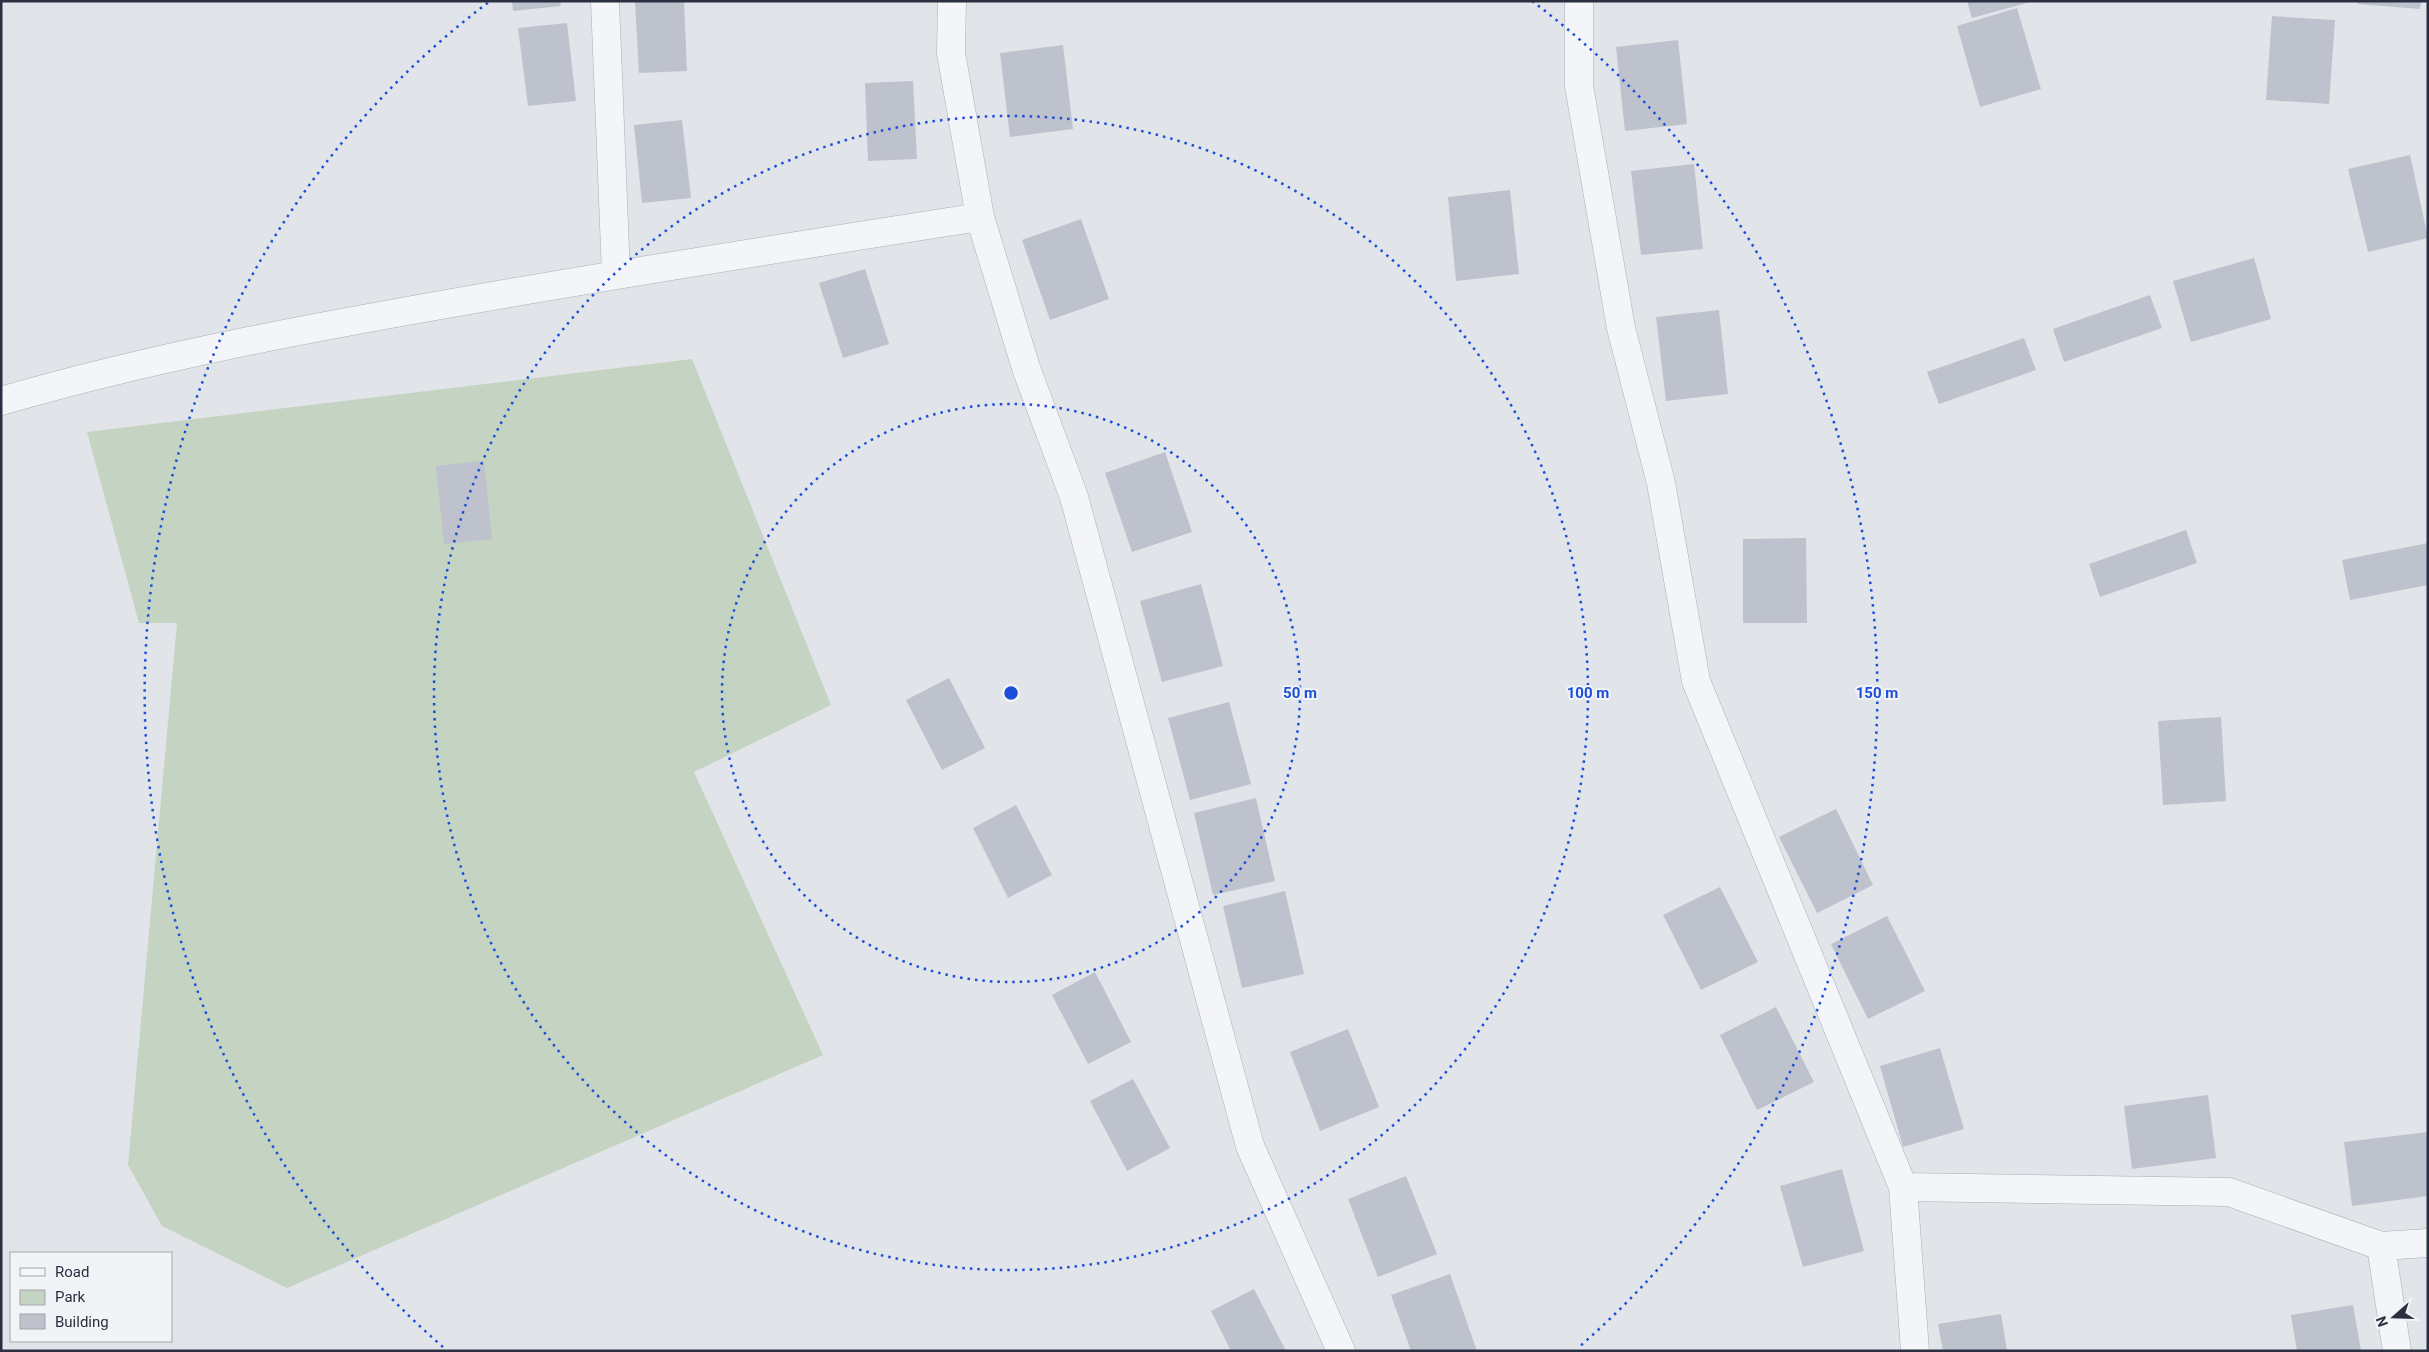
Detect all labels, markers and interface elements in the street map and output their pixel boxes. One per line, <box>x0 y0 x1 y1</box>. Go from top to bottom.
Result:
centre of rings <box>1002 684 1020 702</box>
text: 50 m <box>1283 684 1317 702</box>
text: 100 m <box>1567 684 1609 702</box>
text: 150 m <box>1856 684 1898 702</box>
legend <box>10 1252 172 1342</box>
text: Road <box>55 1263 89 1281</box>
text: Park <box>55 1288 86 1306</box>
north arrow <box>2369 1292 2419 1342</box>
text: Building <box>55 1313 109 1331</box>
text: N <box>2373 1314 2391 1329</box>

